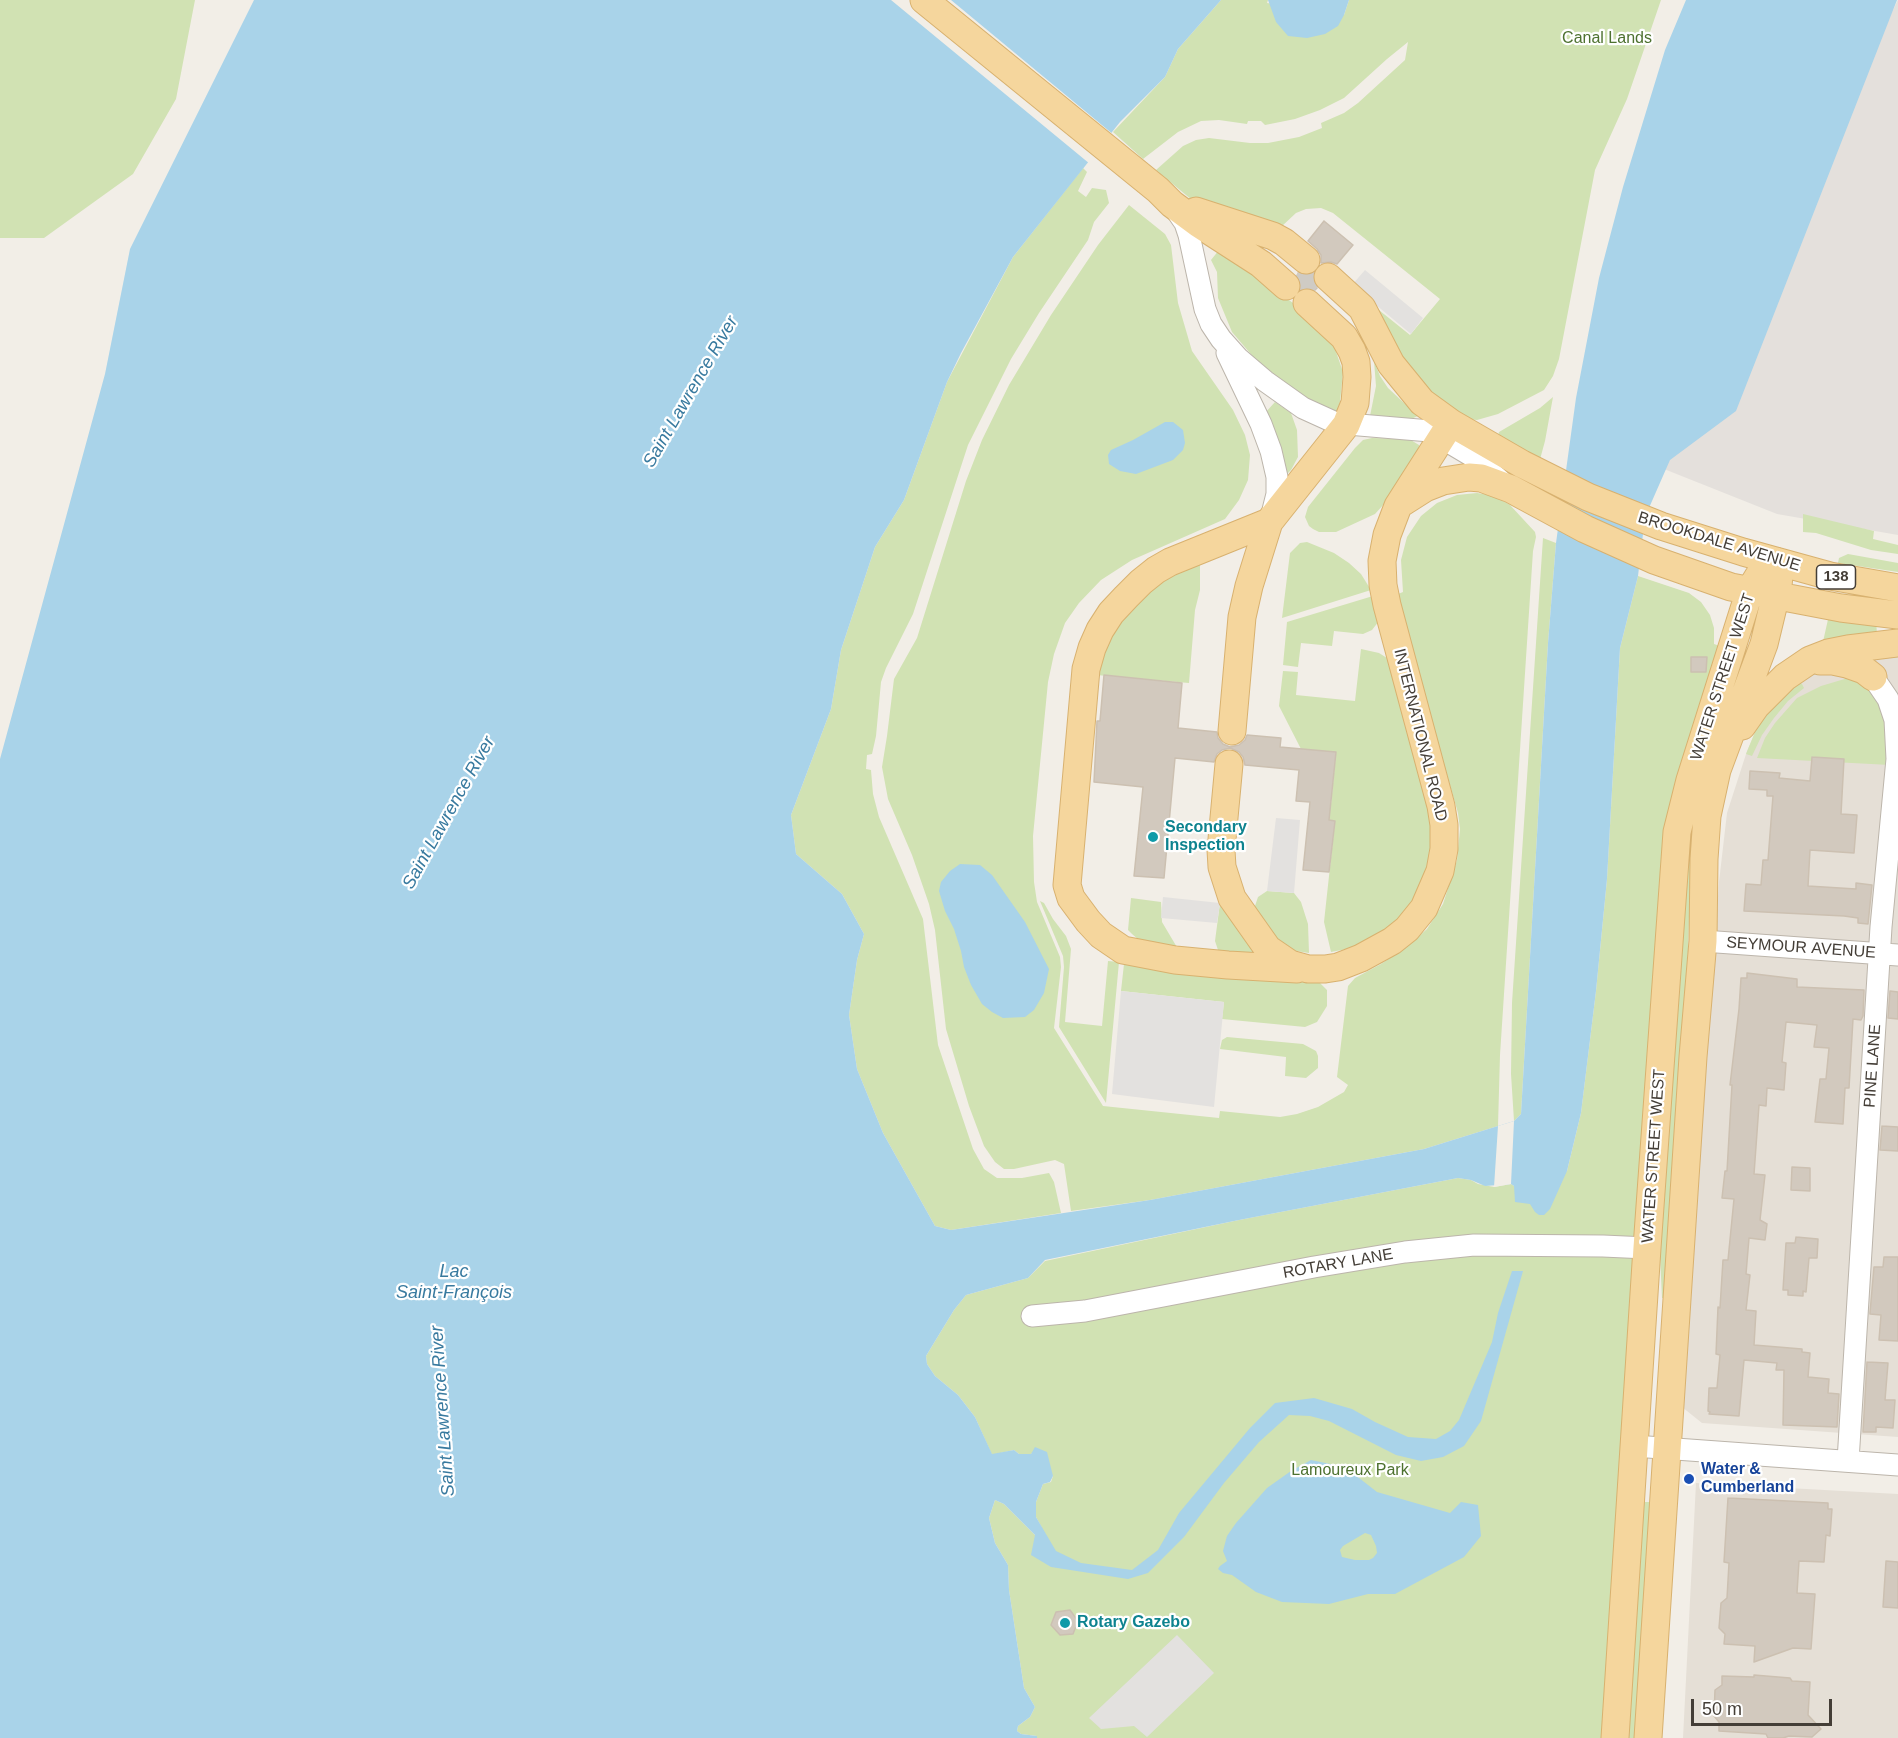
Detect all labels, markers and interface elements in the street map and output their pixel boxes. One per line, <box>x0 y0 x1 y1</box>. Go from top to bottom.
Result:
park label: Canal Lands <box>1562 29 1652 49</box>
water label: Saint Lawrence River <box>639 313 743 471</box>
street label: BROOKDALE AVENUE <box>1636 508 1802 576</box>
road number: 138 <box>1816 565 1856 589</box>
street label: WATER STREET WEST <box>1687 591 1759 763</box>
street label: INTERNATIONAL ROAD <box>1389 647 1451 823</box>
water label: Saint Lawrence River <box>398 733 500 893</box>
place label: Secondary Inspection <box>1165 818 1247 856</box>
marker: Secondary Inspection <box>1146 830 1160 844</box>
street label: SEYMOUR AVENUE <box>1726 933 1876 963</box>
street label: PINE LANE <box>1861 1024 1885 1108</box>
street label: WATER STREET WEST <box>1638 1068 1670 1244</box>
street label: ROTARY LANE <box>1281 1245 1395 1283</box>
water label: Lac Saint-François <box>396 1261 512 1304</box>
water label: Saint Lawrence River <box>426 1325 460 1497</box>
place label: Water & Cumberland <box>1701 1460 1794 1498</box>
park label: Lamoureux Park <box>1291 1461 1409 1481</box>
marker: Water & Cumberland <box>1682 1472 1696 1486</box>
place label: Rotary Gazebo <box>1077 1613 1190 1633</box>
marker: Rotary Gazebo <box>1058 1616 1072 1630</box>
scale bar <box>1694 1687 1835 1725</box>
text: 50 m <box>1702 1699 1742 1719</box>

